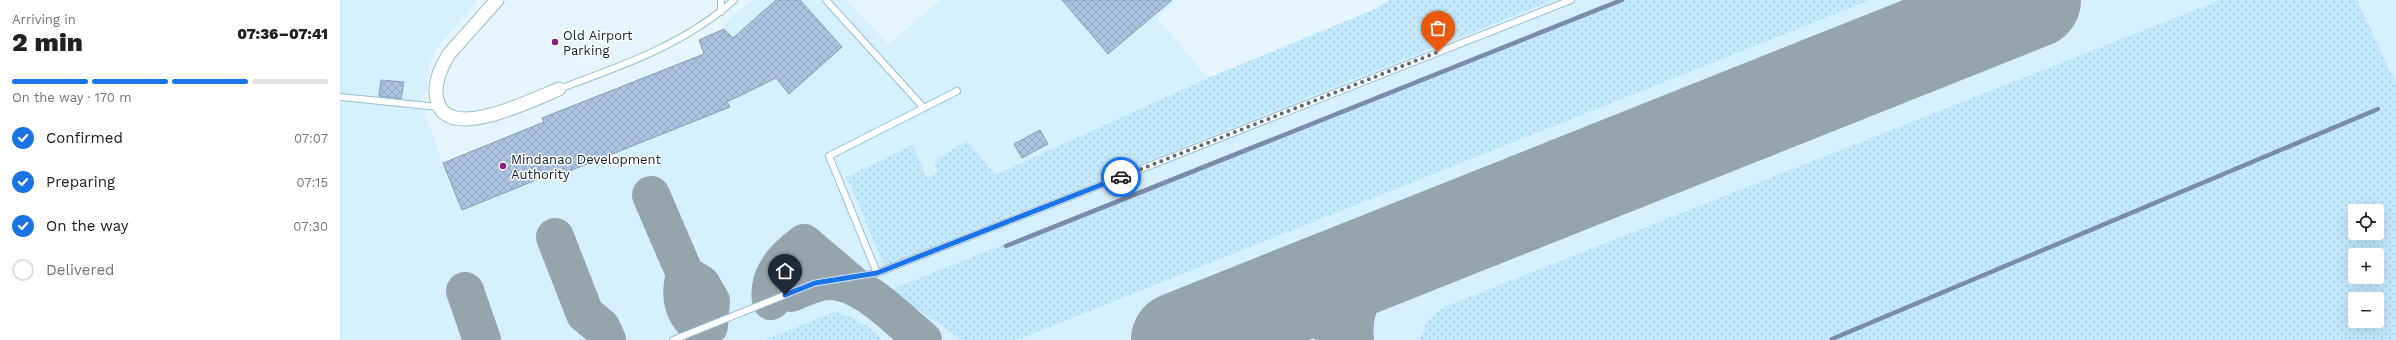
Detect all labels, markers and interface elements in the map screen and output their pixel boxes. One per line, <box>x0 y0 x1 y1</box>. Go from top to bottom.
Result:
pin <box>1421 11 1455 52</box>
text: Arriving in <box>12 12 76 27</box>
icon: bag <box>1427 17 1449 39</box>
text: 07:36–07:41 <box>237 25 328 43</box>
text: 2 min <box>12 27 83 57</box>
place label: Old Airport Parking <box>563 28 633 58</box>
marker: Old Airport Parking <box>550 37 560 47</box>
text: On the way · 170 m <box>12 90 132 105</box>
icon: check <box>12 127 34 149</box>
text: Confirmed <box>46 129 123 147</box>
text: 07:07 <box>294 131 328 146</box>
place label: Mindanao Development Authority <box>511 152 661 182</box>
courier <box>1101 157 1141 197</box>
marker: Mindanao Development Authority <box>498 161 508 171</box>
icon: car <box>1110 166 1132 188</box>
icon: check <box>12 171 34 193</box>
text: Preparing <box>46 173 115 191</box>
text: 07:15 <box>296 175 328 190</box>
map controls <box>2348 204 2384 328</box>
button: locate <box>2348 204 2384 240</box>
icon: check <box>12 215 34 237</box>
text: On the way <box>46 217 128 235</box>
text: 07:30 <box>293 219 328 234</box>
button: + <box>2348 248 2384 284</box>
pin <box>768 254 802 295</box>
icon: home <box>774 260 796 282</box>
text: Delivered <box>46 261 114 279</box>
button: − <box>2348 292 2384 328</box>

